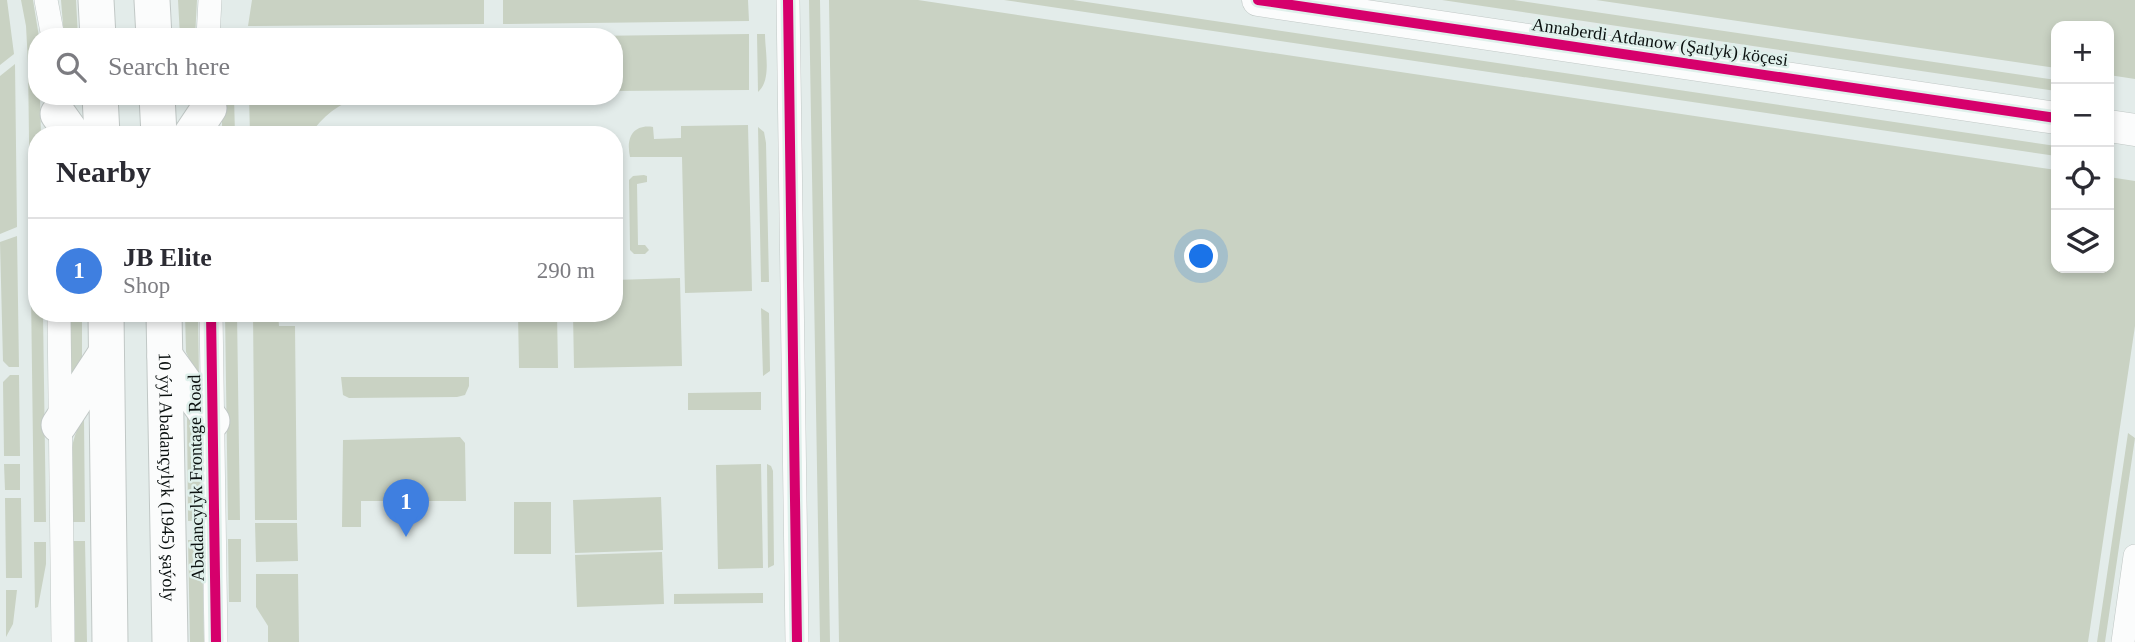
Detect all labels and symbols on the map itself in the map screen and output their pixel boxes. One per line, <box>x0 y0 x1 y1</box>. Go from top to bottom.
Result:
street label: Annaberdi Atdanow (Şatlyk) köçesi <box>1531 14 1789 71</box>
your location <box>1184 239 1218 273</box>
street label: 10 ýyl Abadançylyk (1945) şaýoly <box>155 352 179 602</box>
street label: Abadancylyk Frontage Road <box>184 374 208 582</box>
pin: 1 <box>383 479 429 537</box>

